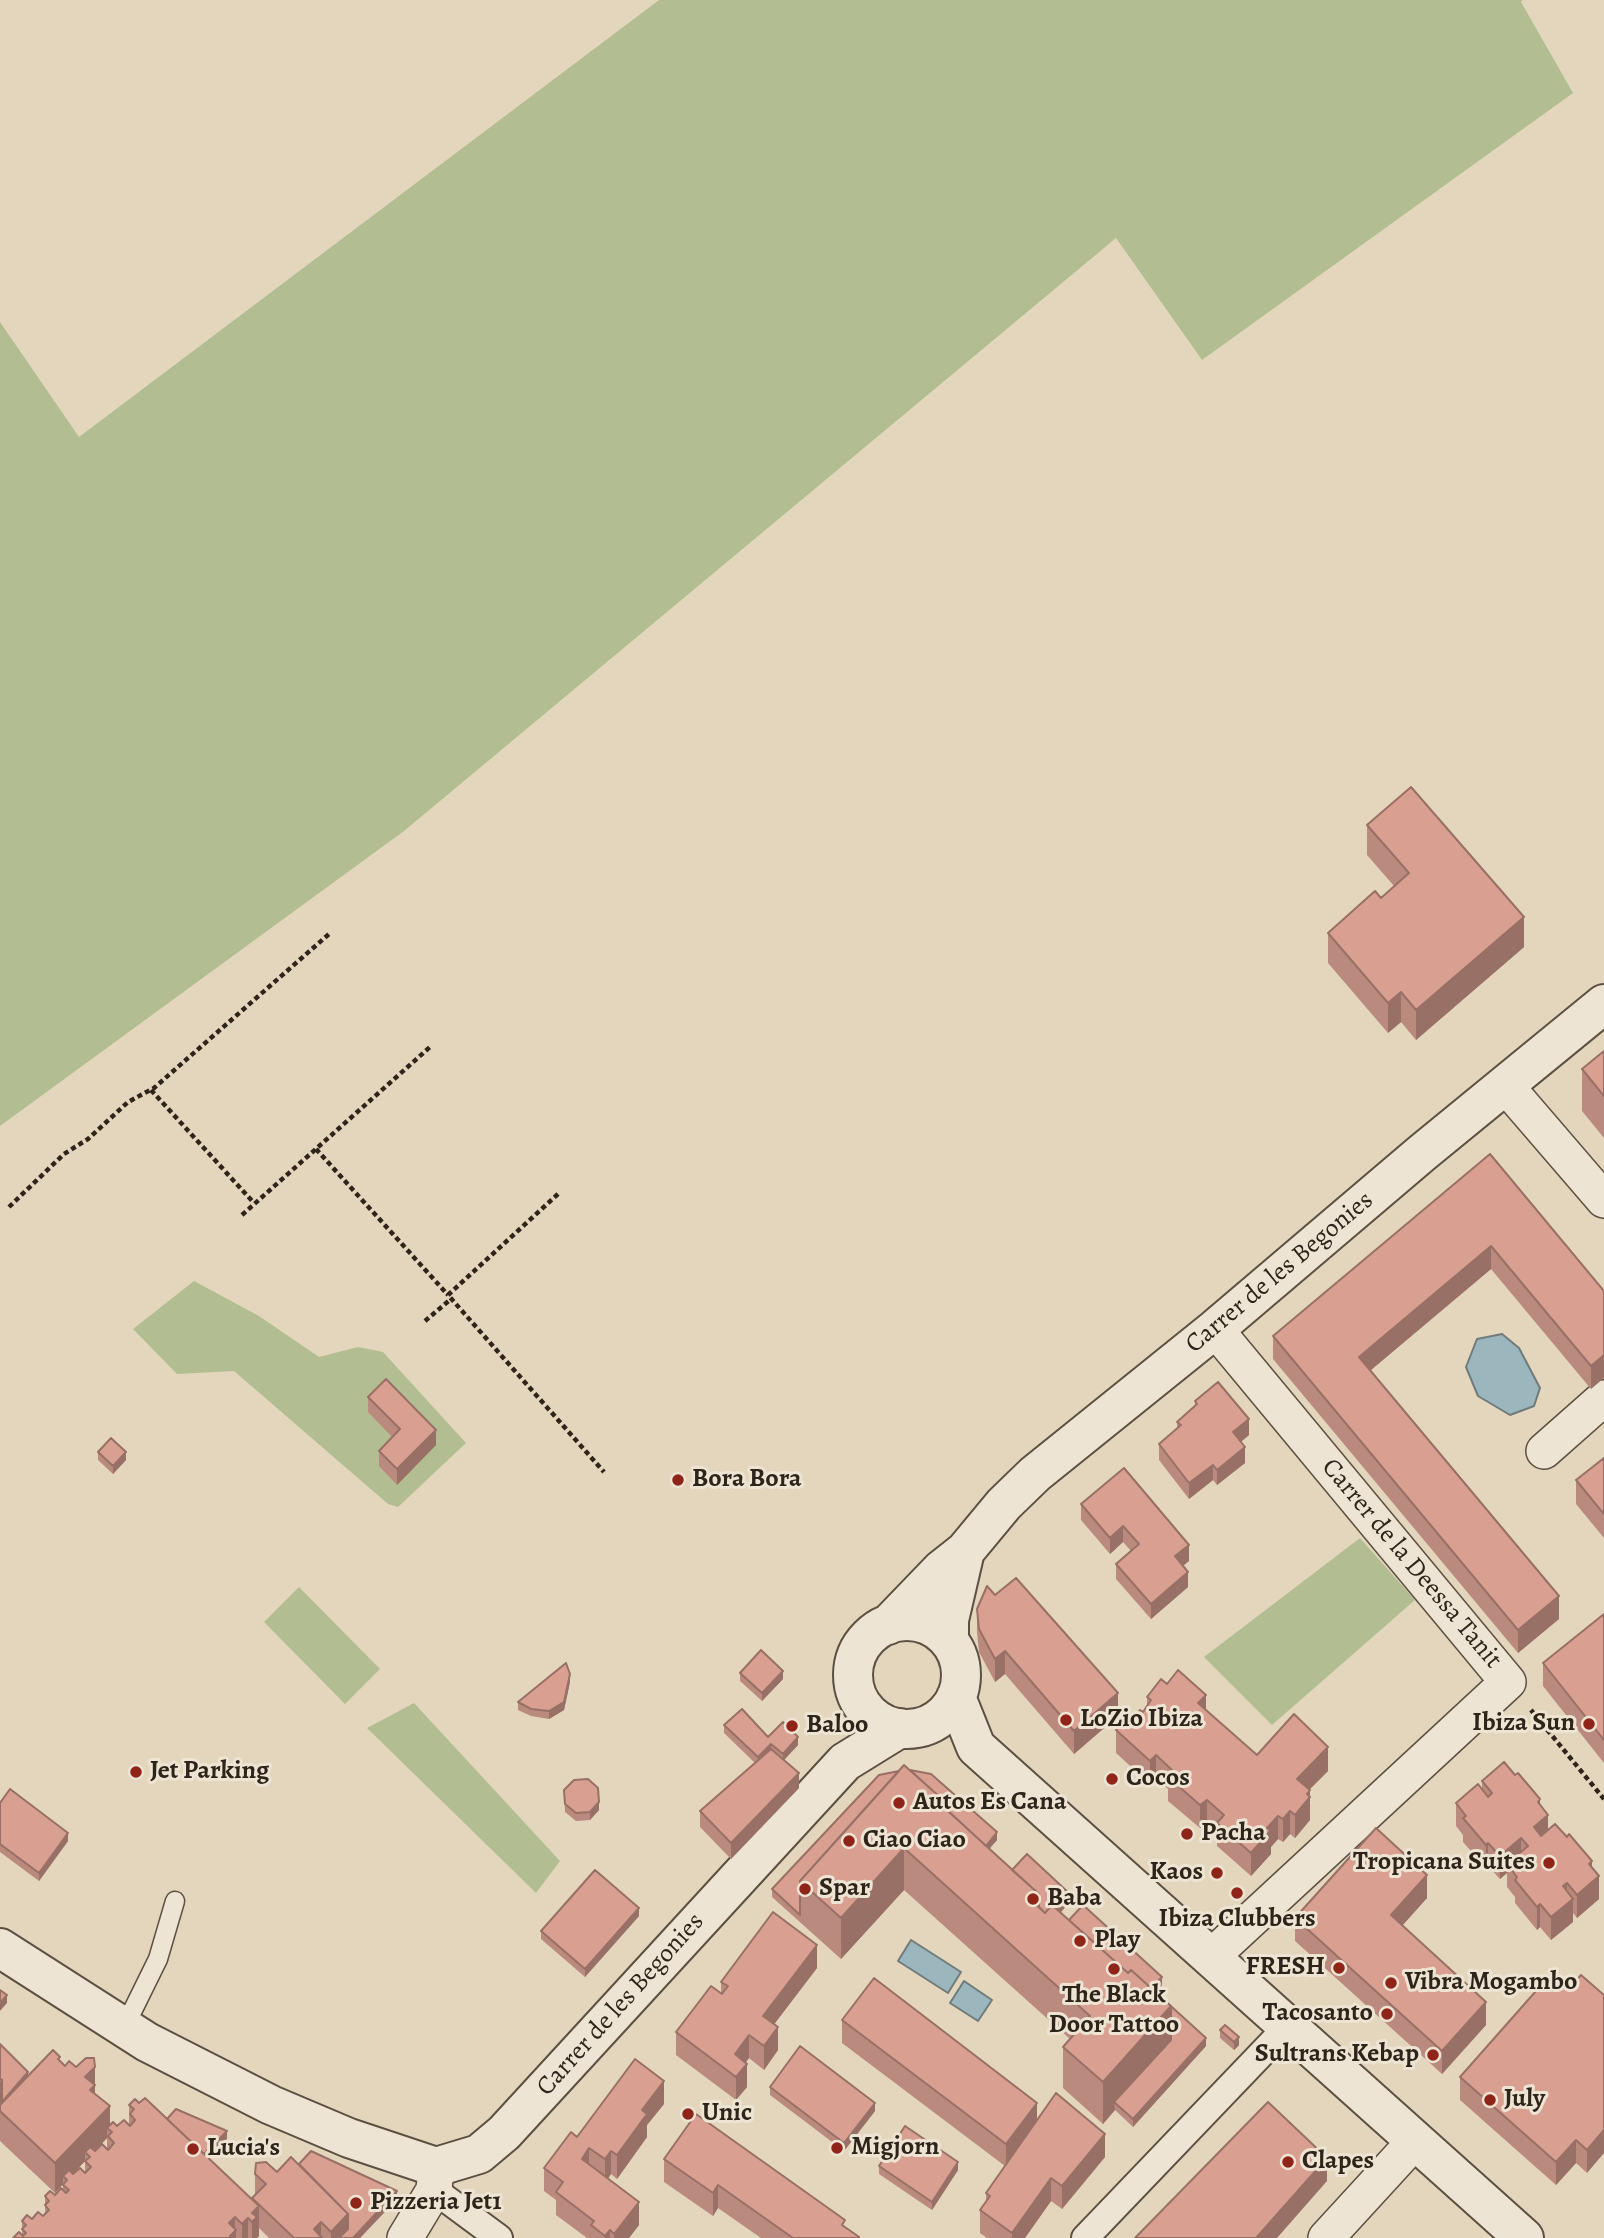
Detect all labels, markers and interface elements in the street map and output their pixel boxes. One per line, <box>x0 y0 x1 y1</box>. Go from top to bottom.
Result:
street label: Carrer de les Begonies <box>1180 1185 1380 1361</box>
street label: Carrer de la Deessa Tanit <box>1314 1453 1508 1675</box>
place label: Bora Bora <box>692 1464 802 1496</box>
marker: Bora Bora <box>670 1472 686 1488</box>
place label: LoZio Ibiza <box>1080 1704 1203 1736</box>
place label: Ibiza Sun <box>1472 1708 1575 1740</box>
place label: Baloo <box>806 1710 869 1742</box>
marker: LoZio Ibiza <box>1058 1712 1074 1728</box>
marker: Ibiza Sun <box>1581 1716 1597 1732</box>
marker: Baloo <box>784 1718 800 1734</box>
place label: Jet Parking <box>150 1756 269 1788</box>
place label: Cocos <box>1126 1763 1190 1795</box>
marker: Jet Parking <box>128 1764 144 1780</box>
marker: Cocos <box>1104 1771 1120 1787</box>
place label: Autos Es Cana <box>913 1787 1066 1819</box>
marker: Autos Es Cana <box>891 1795 907 1811</box>
place label: Pacha <box>1201 1818 1266 1850</box>
place label: Ciao Ciao <box>863 1825 966 1857</box>
marker: Pacha <box>1179 1826 1195 1842</box>
marker: Ciao Ciao <box>841 1833 857 1849</box>
place label: Tropicana Suites <box>1353 1847 1535 1879</box>
marker: Tropicana Suites <box>1541 1855 1557 1871</box>
place label: Kaos <box>1150 1857 1203 1889</box>
marker: Kaos <box>1209 1865 1225 1881</box>
place label: Spar <box>819 1873 870 1905</box>
marker: Spar <box>797 1881 813 1897</box>
place label: Baba <box>1047 1883 1102 1915</box>
marker: Ibiza Clubbers <box>1229 1885 1245 1901</box>
marker: Baba <box>1025 1891 1041 1907</box>
place label: Ibiza Clubbers <box>1158 1904 1316 1936</box>
street label: Carrer de les Begonies <box>531 1907 711 2103</box>
place label: Play <box>1094 1925 1140 1957</box>
marker: Play <box>1072 1933 1088 1949</box>
place label: FRESH <box>1246 1952 1325 1984</box>
marker: FRESH <box>1331 1960 1347 1976</box>
marker: The Black Door Tattoo <box>1106 1961 1122 1977</box>
place label: Vibra Mogambo <box>1405 1967 1577 1999</box>
marker: Vibra Mogambo <box>1383 1975 1399 1991</box>
place label: The Black Door Tattoo <box>1049 1980 1179 2042</box>
place label: Tacosanto <box>1263 1998 1373 2030</box>
marker: Tacosanto <box>1379 2006 1395 2022</box>
place label: Sultrans Kebap <box>1255 2039 1419 2071</box>
marker: Sultrans Kebap <box>1425 2047 1441 2063</box>
place label: July <box>1504 2084 1545 2116</box>
marker: July <box>1482 2092 1498 2108</box>
place label: Unic <box>702 2098 752 2130</box>
marker: Unic <box>680 2106 696 2122</box>
place label: Migjorn <box>851 2132 939 2164</box>
place label: Lucia's <box>207 2133 280 2165</box>
marker: Migjorn <box>829 2140 845 2156</box>
marker: Lucia's <box>185 2141 201 2157</box>
place label: Clapes <box>1302 2146 1374 2178</box>
marker: Clapes <box>1280 2154 1296 2170</box>
place label: Pizzeria Jet1 <box>370 2187 502 2219</box>
marker: Pizzeria Jet1 <box>348 2195 364 2211</box>

